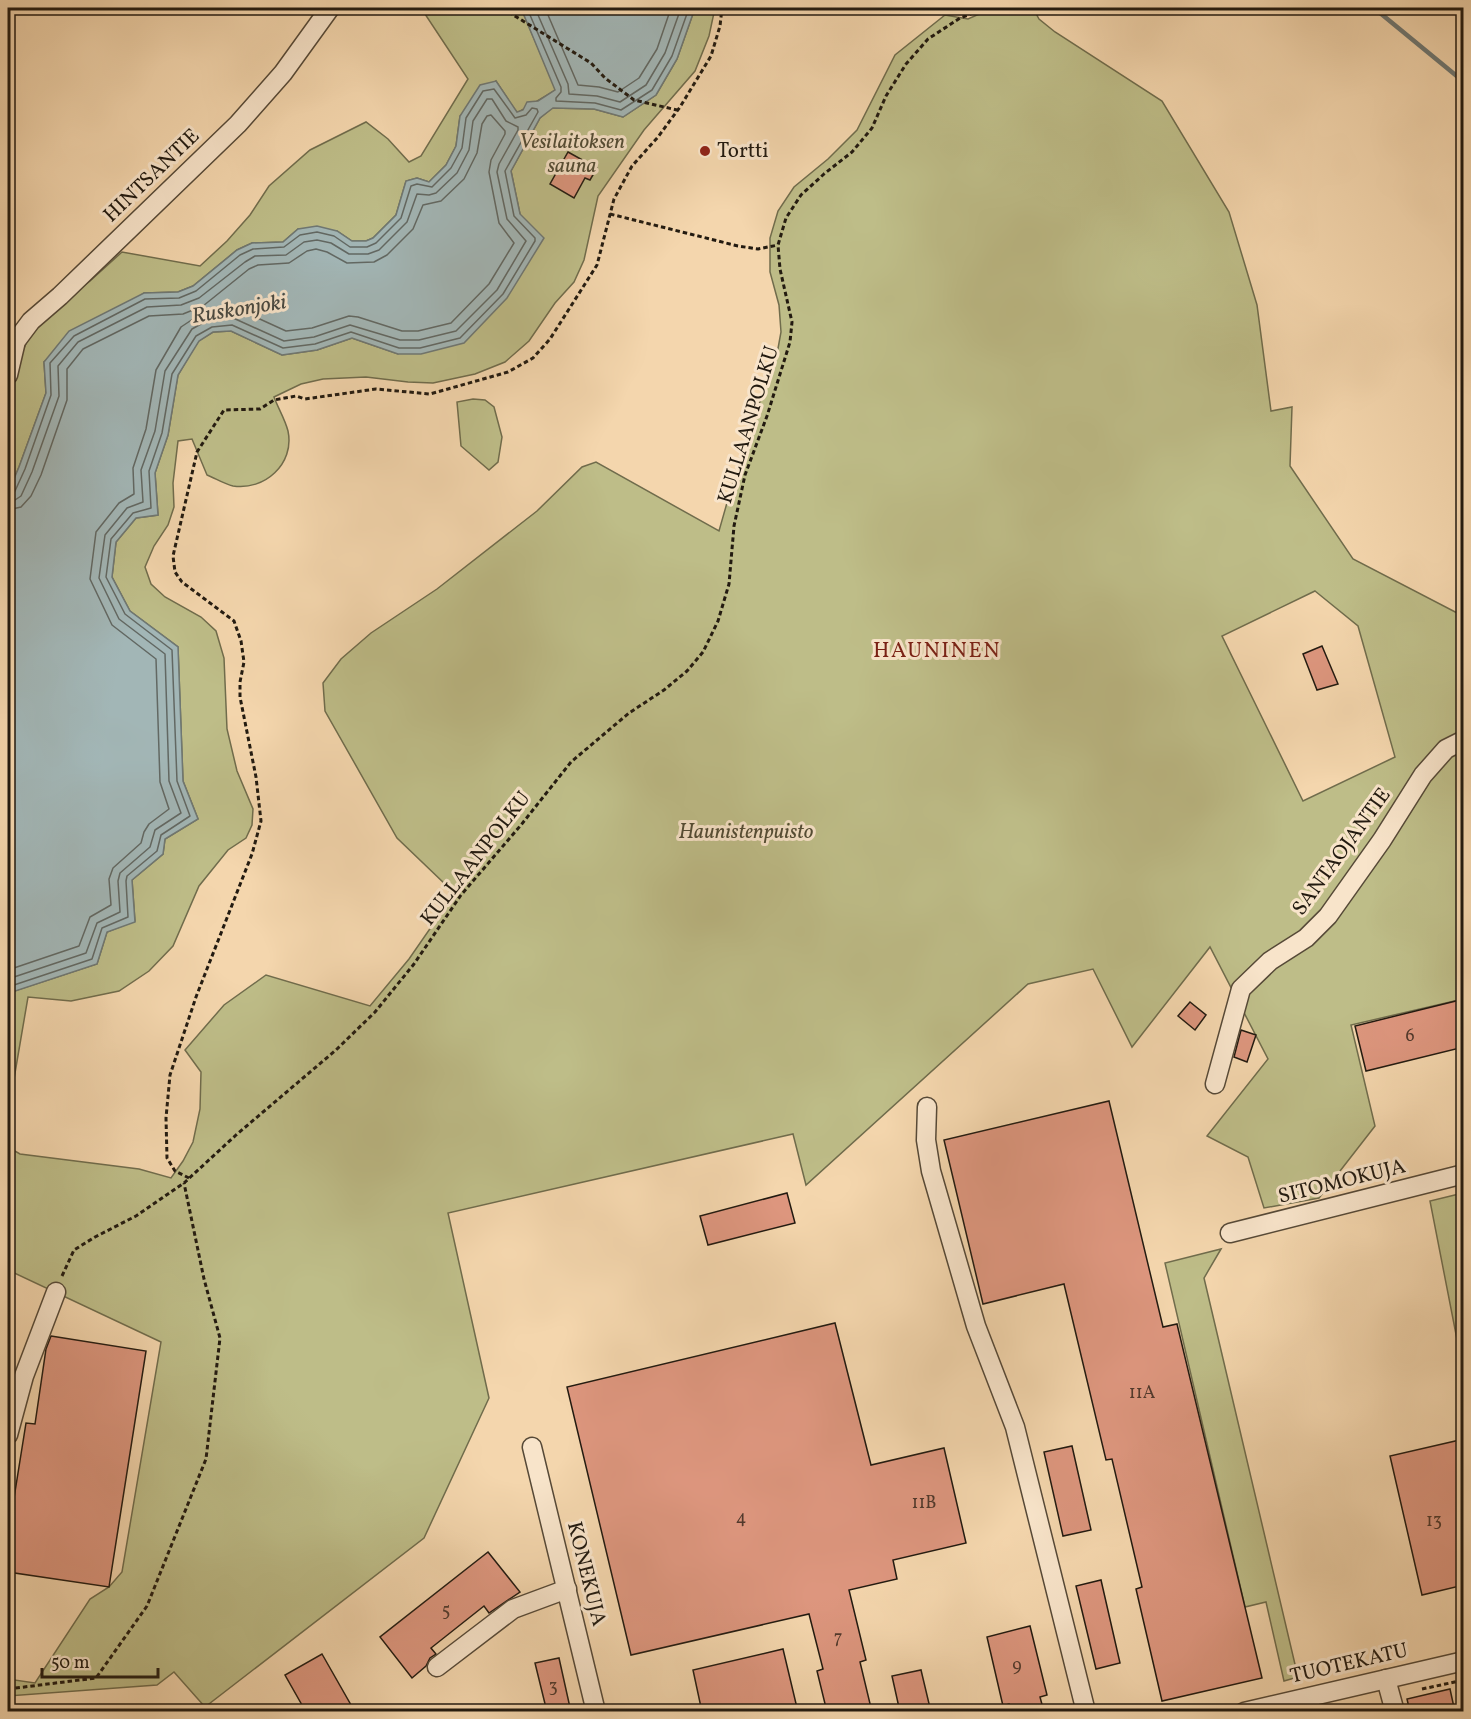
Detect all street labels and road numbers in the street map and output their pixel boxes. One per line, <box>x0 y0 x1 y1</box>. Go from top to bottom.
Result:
street label: HINTSANTIE <box>97 122 207 230</box>
street label: KULLAANPOLKU <box>711 343 787 507</box>
street label: SANTAOJANTIE <box>1286 782 1398 922</box>
street label: KULLAANPOLKU <box>414 786 538 932</box>
street label: SITOMOKUJA <box>1275 1152 1409 1212</box>
street label: KONEKUJA <box>559 1519 613 1629</box>
street label: TUOTEKATU <box>1287 1636 1411 1692</box>

